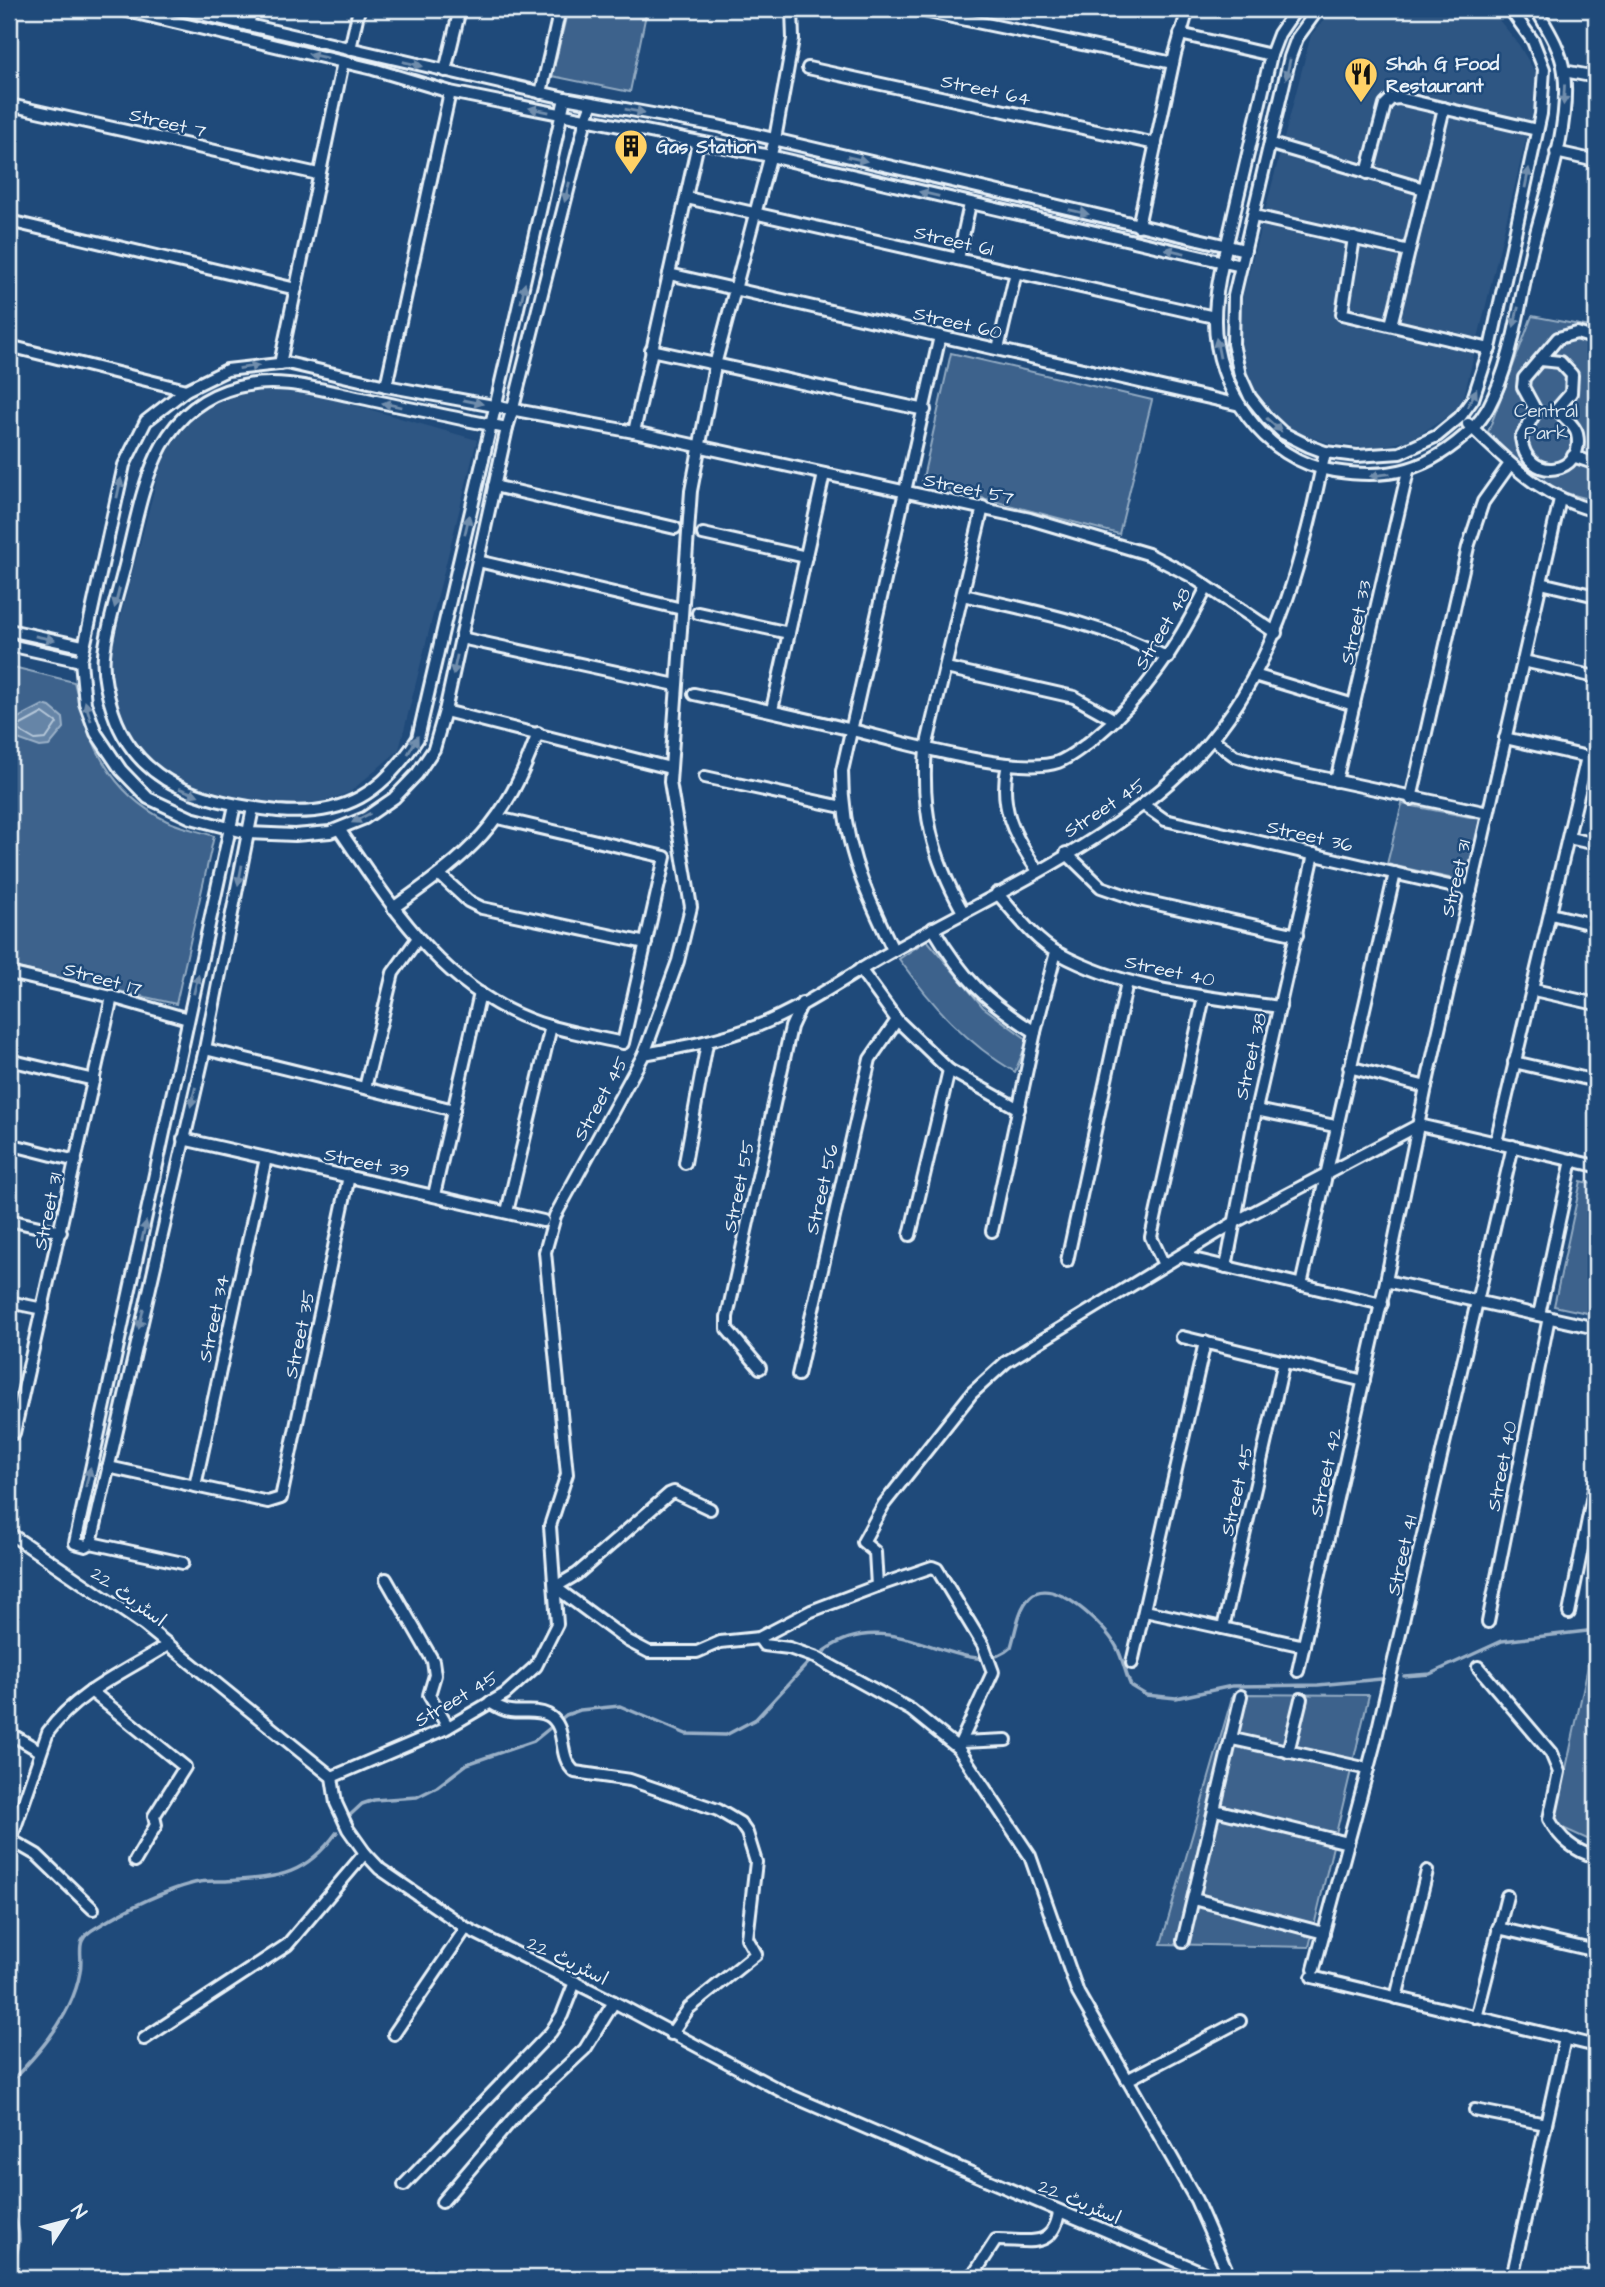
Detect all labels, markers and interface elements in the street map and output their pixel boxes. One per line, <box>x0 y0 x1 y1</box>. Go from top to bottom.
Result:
one-way arrow <box>307 50 329 61</box>
place label: Shah G Food Restaurant <box>1385 51 1500 100</box>
restaurant icon: Shah G Food Restaurant <box>1342 55 1380 104</box>
one-way arrow <box>402 58 424 69</box>
one-way arrow <box>1282 58 1293 80</box>
street label: Street 64 <box>938 68 1033 113</box>
one-way arrow <box>1558 84 1569 106</box>
street label: Street 7 <box>127 102 209 145</box>
one-way arrow <box>528 104 550 115</box>
one-way arrow <box>624 106 646 117</box>
building icon: Gas Station <box>612 127 650 176</box>
place label: Gas Station <box>656 134 757 161</box>
one-way arrow <box>846 154 868 165</box>
one-way arrow <box>1522 167 1533 189</box>
one-way arrow <box>561 182 572 204</box>
one-way arrow <box>918 188 940 199</box>
one-way arrow <box>1068 206 1090 217</box>
street label: Street 61 <box>911 219 996 264</box>
one-way arrow <box>1163 245 1185 256</box>
one-way arrow <box>518 282 529 304</box>
street label: Street 60 <box>911 300 1005 347</box>
one-way arrow <box>1510 306 1521 328</box>
one-way arrow <box>1212 337 1223 359</box>
one-way arrow <box>238 361 260 372</box>
one-way arrow <box>1466 388 1478 408</box>
one-way arrow <box>462 397 484 408</box>
park label: Central Park <box>1514 398 1578 447</box>
one-way arrow <box>381 399 403 410</box>
one-way arrow <box>1265 416 1282 432</box>
street label: Street 57 <box>921 467 1016 512</box>
one-way arrow <box>1368 469 1390 480</box>
one-way arrow <box>114 477 125 499</box>
one-way arrow <box>462 513 473 535</box>
street label: Street 33 <box>1334 577 1379 667</box>
street label: Street 48 <box>1128 583 1198 675</box>
one-way arrow <box>111 587 122 609</box>
one-way arrow <box>34 632 56 643</box>
one-way arrow <box>449 655 460 677</box>
one-way arrow <box>83 700 93 721</box>
one-way arrow <box>407 735 419 754</box>
street label: Street 45 <box>1059 771 1151 845</box>
one-way arrow <box>179 787 200 798</box>
one-way arrow <box>351 813 371 824</box>
street label: Street 36 <box>1264 813 1356 860</box>
street label: Street 31 <box>1434 837 1479 920</box>
one-way arrow <box>234 864 245 886</box>
street label: Street 40 <box>1122 949 1217 994</box>
street label: Street 17 <box>60 956 145 1003</box>
one-way arrow <box>191 973 202 995</box>
street label: Street 38 <box>1228 1010 1275 1102</box>
street label: Street 45 <box>567 1051 636 1146</box>
one-way arrow <box>187 1086 198 1108</box>
street label: Street 55 <box>717 1137 762 1235</box>
street label: Street 39 <box>321 1141 412 1186</box>
street label: Street 56 <box>799 1142 846 1237</box>
street label: Street 31 <box>27 1170 70 1252</box>
one-way arrow <box>139 1220 150 1242</box>
street label: Street 34 <box>192 1272 237 1365</box>
street label: Street 35 <box>278 1287 323 1381</box>
one-way arrow <box>136 1308 147 1330</box>
street label: Street 40 <box>1481 1419 1524 1514</box>
street label: Street 42 <box>1303 1425 1350 1519</box>
street label: Street 45 <box>1214 1442 1261 1538</box>
one-way arrow <box>83 1466 94 1488</box>
street label: Street 41 <box>1380 1512 1425 1598</box>
street label: اسٹریٹ 22 <box>85 1561 171 1634</box>
street label: Street 45 <box>410 1664 504 1734</box>
street label: اسٹریٹ 22 <box>522 1930 613 1993</box>
street label: اسٹریٹ 22 <box>1034 2173 1125 2232</box>
north arrow <box>32 2186 102 2256</box>
text: N <box>64 2199 93 2225</box>

